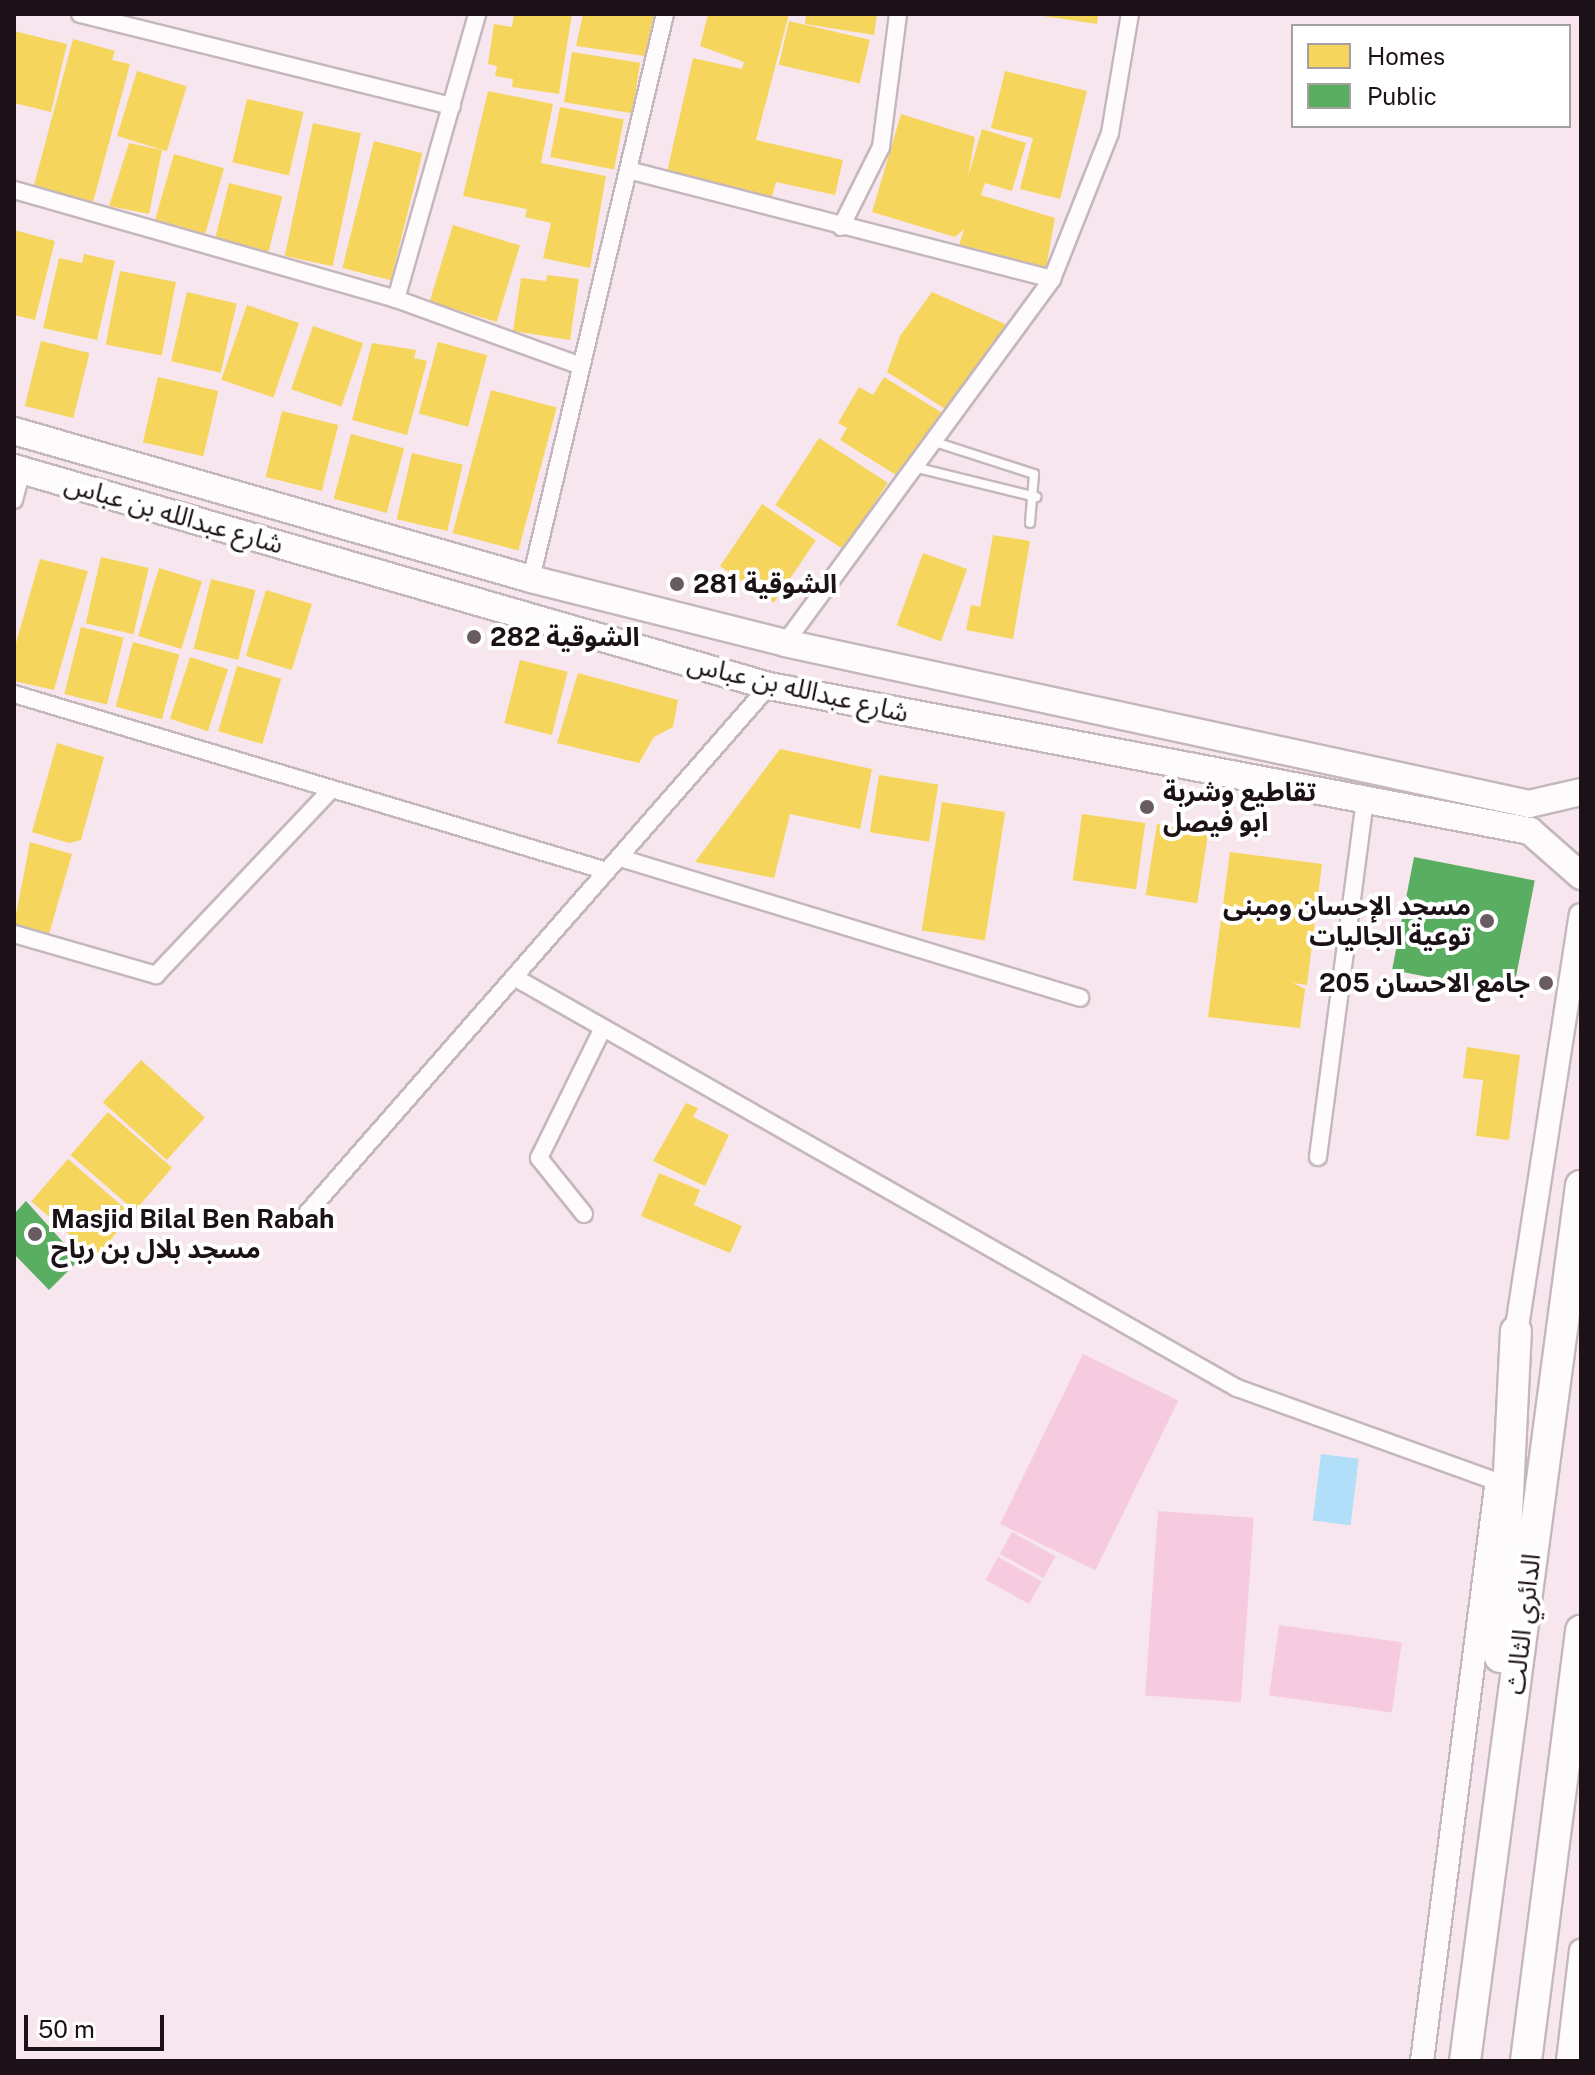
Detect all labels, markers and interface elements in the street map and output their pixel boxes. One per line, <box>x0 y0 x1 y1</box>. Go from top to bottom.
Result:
legend <box>1291 24 1571 128</box>
text: Homes <box>1367 42 1445 70</box>
text: Public <box>1367 82 1437 110</box>
street label: شارع عبدالله بن عباس <box>61 468 287 560</box>
place label: الشوقية 281 <box>693 568 837 600</box>
marker: الشوقية 281 <box>668 575 686 593</box>
place label: الشوقية 282 <box>490 621 639 653</box>
marker: الشوقية 282 <box>465 628 483 646</box>
street label: شارع عبدالله بن عباس <box>684 647 912 729</box>
place label: تقاطيع وشربة ابو فيصل <box>1163 776 1316 838</box>
marker: تقاطيع وشربة ابو فيصل <box>1138 798 1156 816</box>
place label: مسجد الإحسان ومبنى توعية الجاليات <box>1223 890 1471 952</box>
marker: مسجد الإحسان ومبنى توعية الجاليات <box>1478 912 1496 930</box>
place label: جامع الاحسان 205 <box>1319 967 1530 999</box>
marker: جامع الاحسان 205 <box>1537 974 1555 992</box>
place label: Masjid Bilal Ben Rabah مسجد بلال بن رباح <box>51 1203 334 1264</box>
marker: Masjid Bilal Ben Rabah مسجد بلال بن رباح <box>26 1225 44 1243</box>
street label: الدائري الثالث <box>1499 1552 1547 1696</box>
scale bar <box>28 1999 168 2049</box>
text: 50 m <box>38 2015 95 2043</box>

